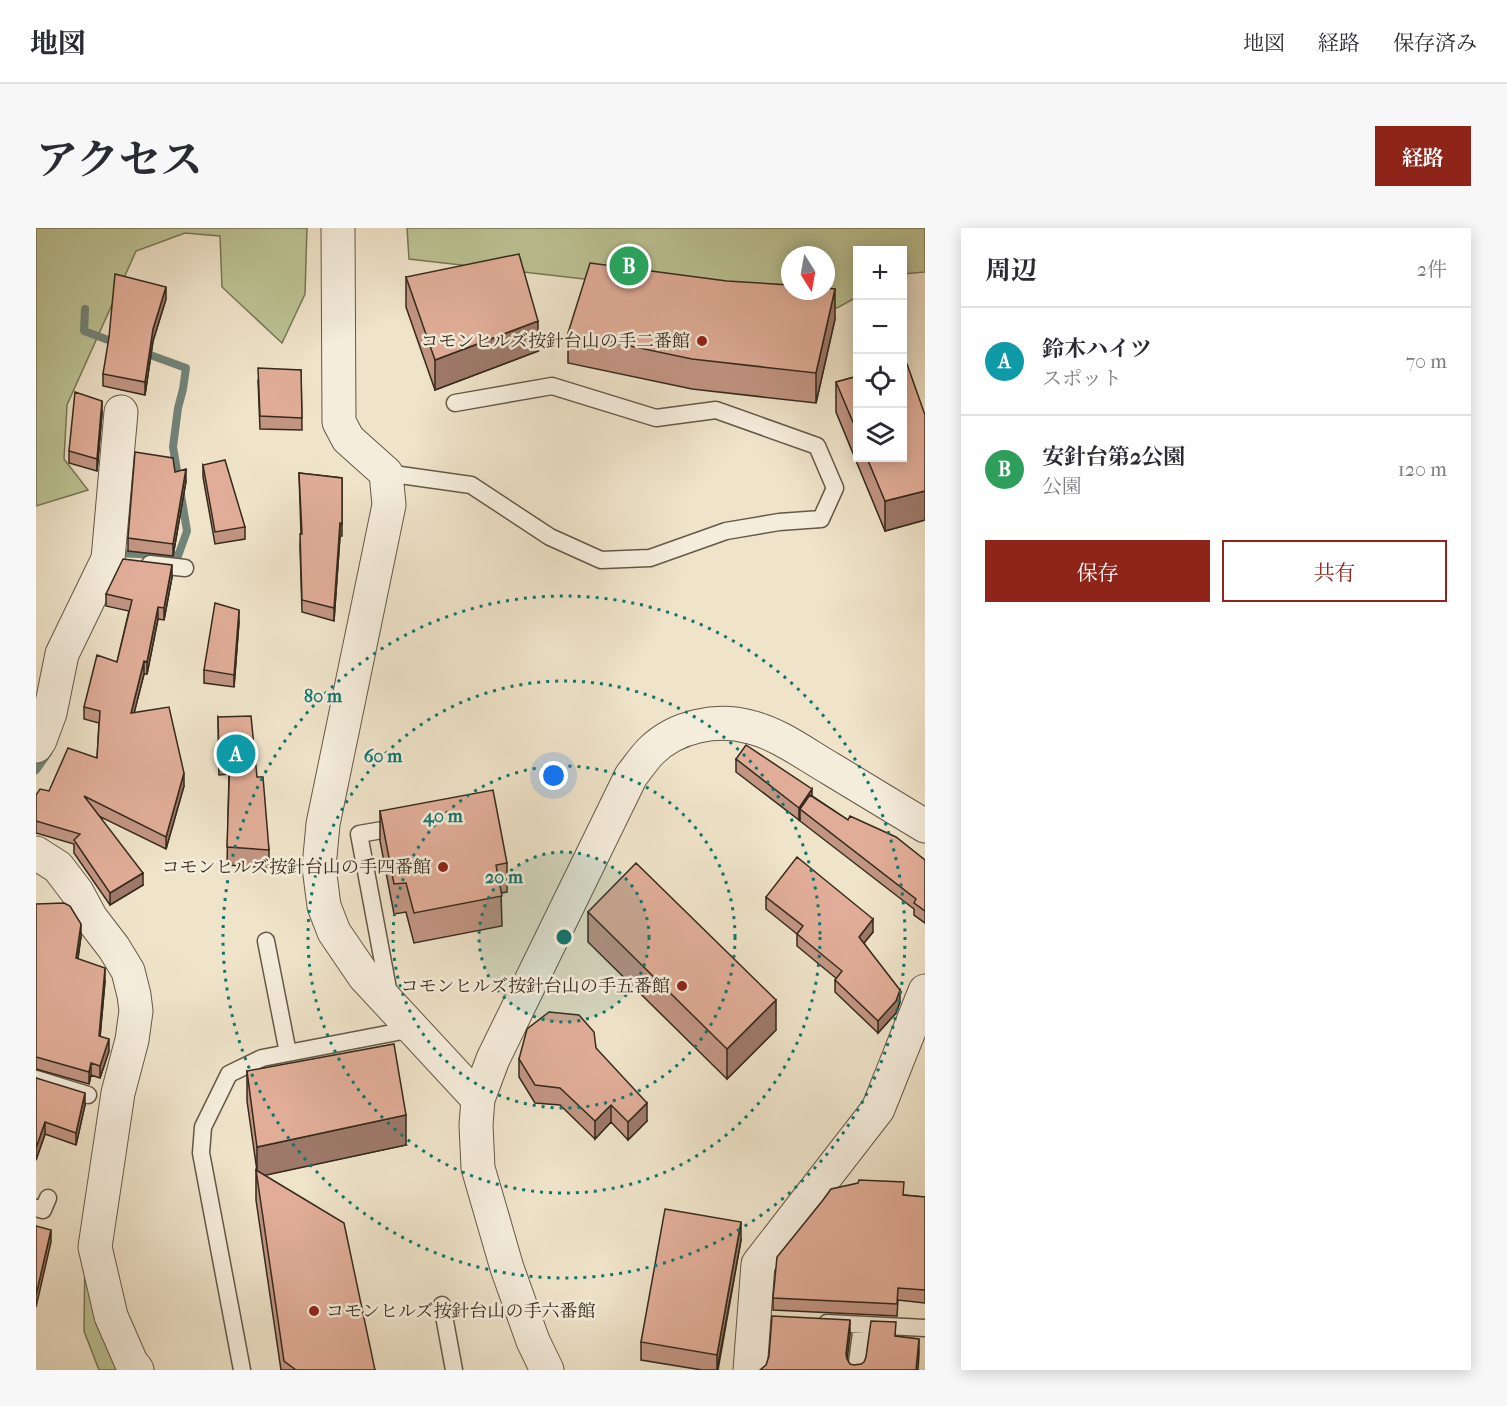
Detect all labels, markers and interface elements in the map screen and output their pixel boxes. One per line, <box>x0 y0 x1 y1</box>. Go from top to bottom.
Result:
text: 地図 <box>30 27 86 60</box>
text: 地図 <box>1243 31 1285 55</box>
text: 経路 <box>1318 31 1360 55</box>
text: 保存済み <box>1393 31 1477 55</box>
button: 経路 <box>1375 126 1471 186</box>
text: アクセス <box>36 136 203 185</box>
pin: B <box>610 243 648 288</box>
north arrow <box>781 246 835 300</box>
map controls <box>853 246 907 462</box>
button: + <box>853 246 907 300</box>
text: 周辺 <box>985 255 1037 286</box>
text: 2件 <box>1417 258 1447 281</box>
button: − <box>853 300 907 354</box>
place label: コモンヒルズ按針台山の手二番館 <box>421 331 690 352</box>
marker: コモンヒルズ按針台山の手二番館 <box>695 334 709 348</box>
text: 鈴木ハイツ <box>1042 336 1152 362</box>
text: A <box>998 350 1011 373</box>
text: 70 m <box>1405 350 1447 373</box>
button: locate <box>853 354 907 408</box>
text: スポット <box>1042 367 1122 390</box>
button: layers <box>853 408 907 462</box>
text: 安針台第2公園 <box>1042 444 1185 470</box>
text: B <box>998 458 1011 481</box>
text: 120 m <box>1398 458 1447 481</box>
text: 公園 <box>1042 475 1082 498</box>
button: 保存 <box>985 540 1210 602</box>
button: 共有 <box>1222 540 1447 602</box>
text: 80 m <box>304 686 343 707</box>
pin: A <box>216 732 256 776</box>
text: 60 m <box>364 746 403 767</box>
your location <box>539 761 568 790</box>
text: 40 m <box>422 806 464 827</box>
place label: コモンヒルズ按針台山の手四番館 <box>162 857 431 878</box>
marker: コモンヒルズ按針台山の手四番館 <box>436 860 450 874</box>
text: 20 m <box>485 867 524 888</box>
centre of rings <box>554 927 574 947</box>
place label: コモンヒルズ按針台山の手五番館 <box>401 976 670 997</box>
marker: コモンヒルズ按針台山の手五番館 <box>675 979 689 993</box>
place label: コモンヒルズ按針台山の手六番館 <box>326 1301 595 1322</box>
marker: コモンヒルズ按針台山の手六番館 <box>307 1304 321 1318</box>

